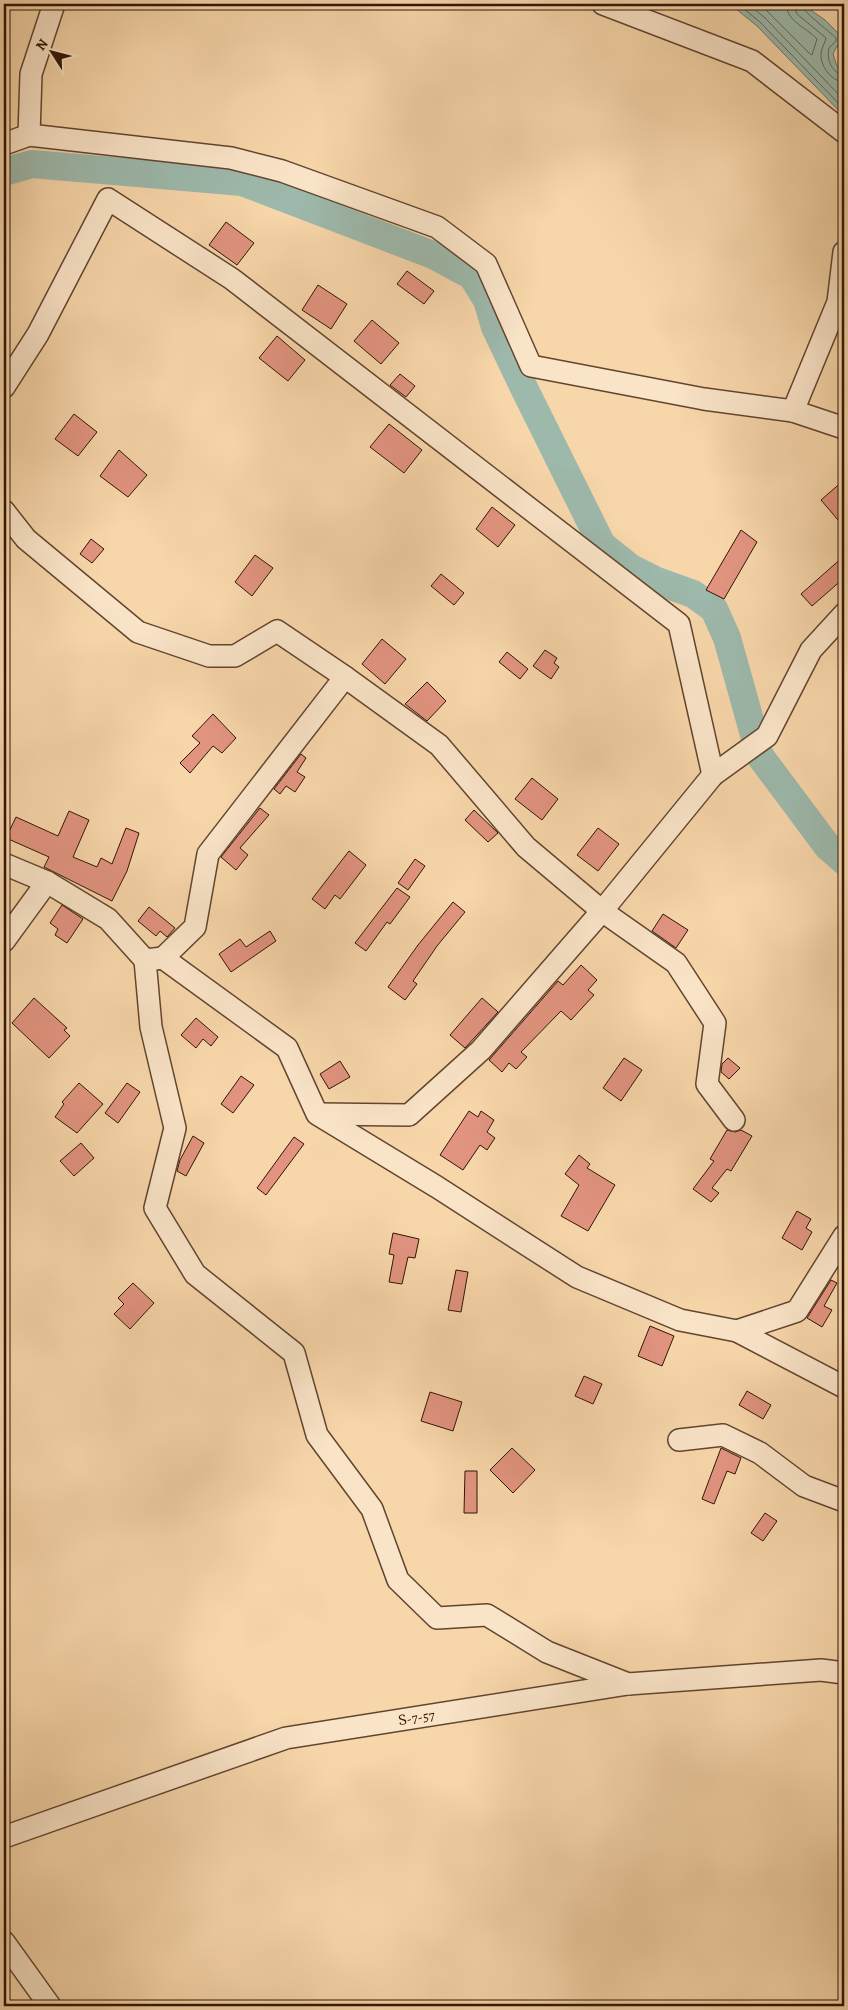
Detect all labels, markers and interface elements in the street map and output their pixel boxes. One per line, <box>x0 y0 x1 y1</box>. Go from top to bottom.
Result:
north arrow <box>28 28 78 78</box>
text: N <box>31 35 53 54</box>
street label: Տ-7-57 <box>397 1706 436 1730</box>

